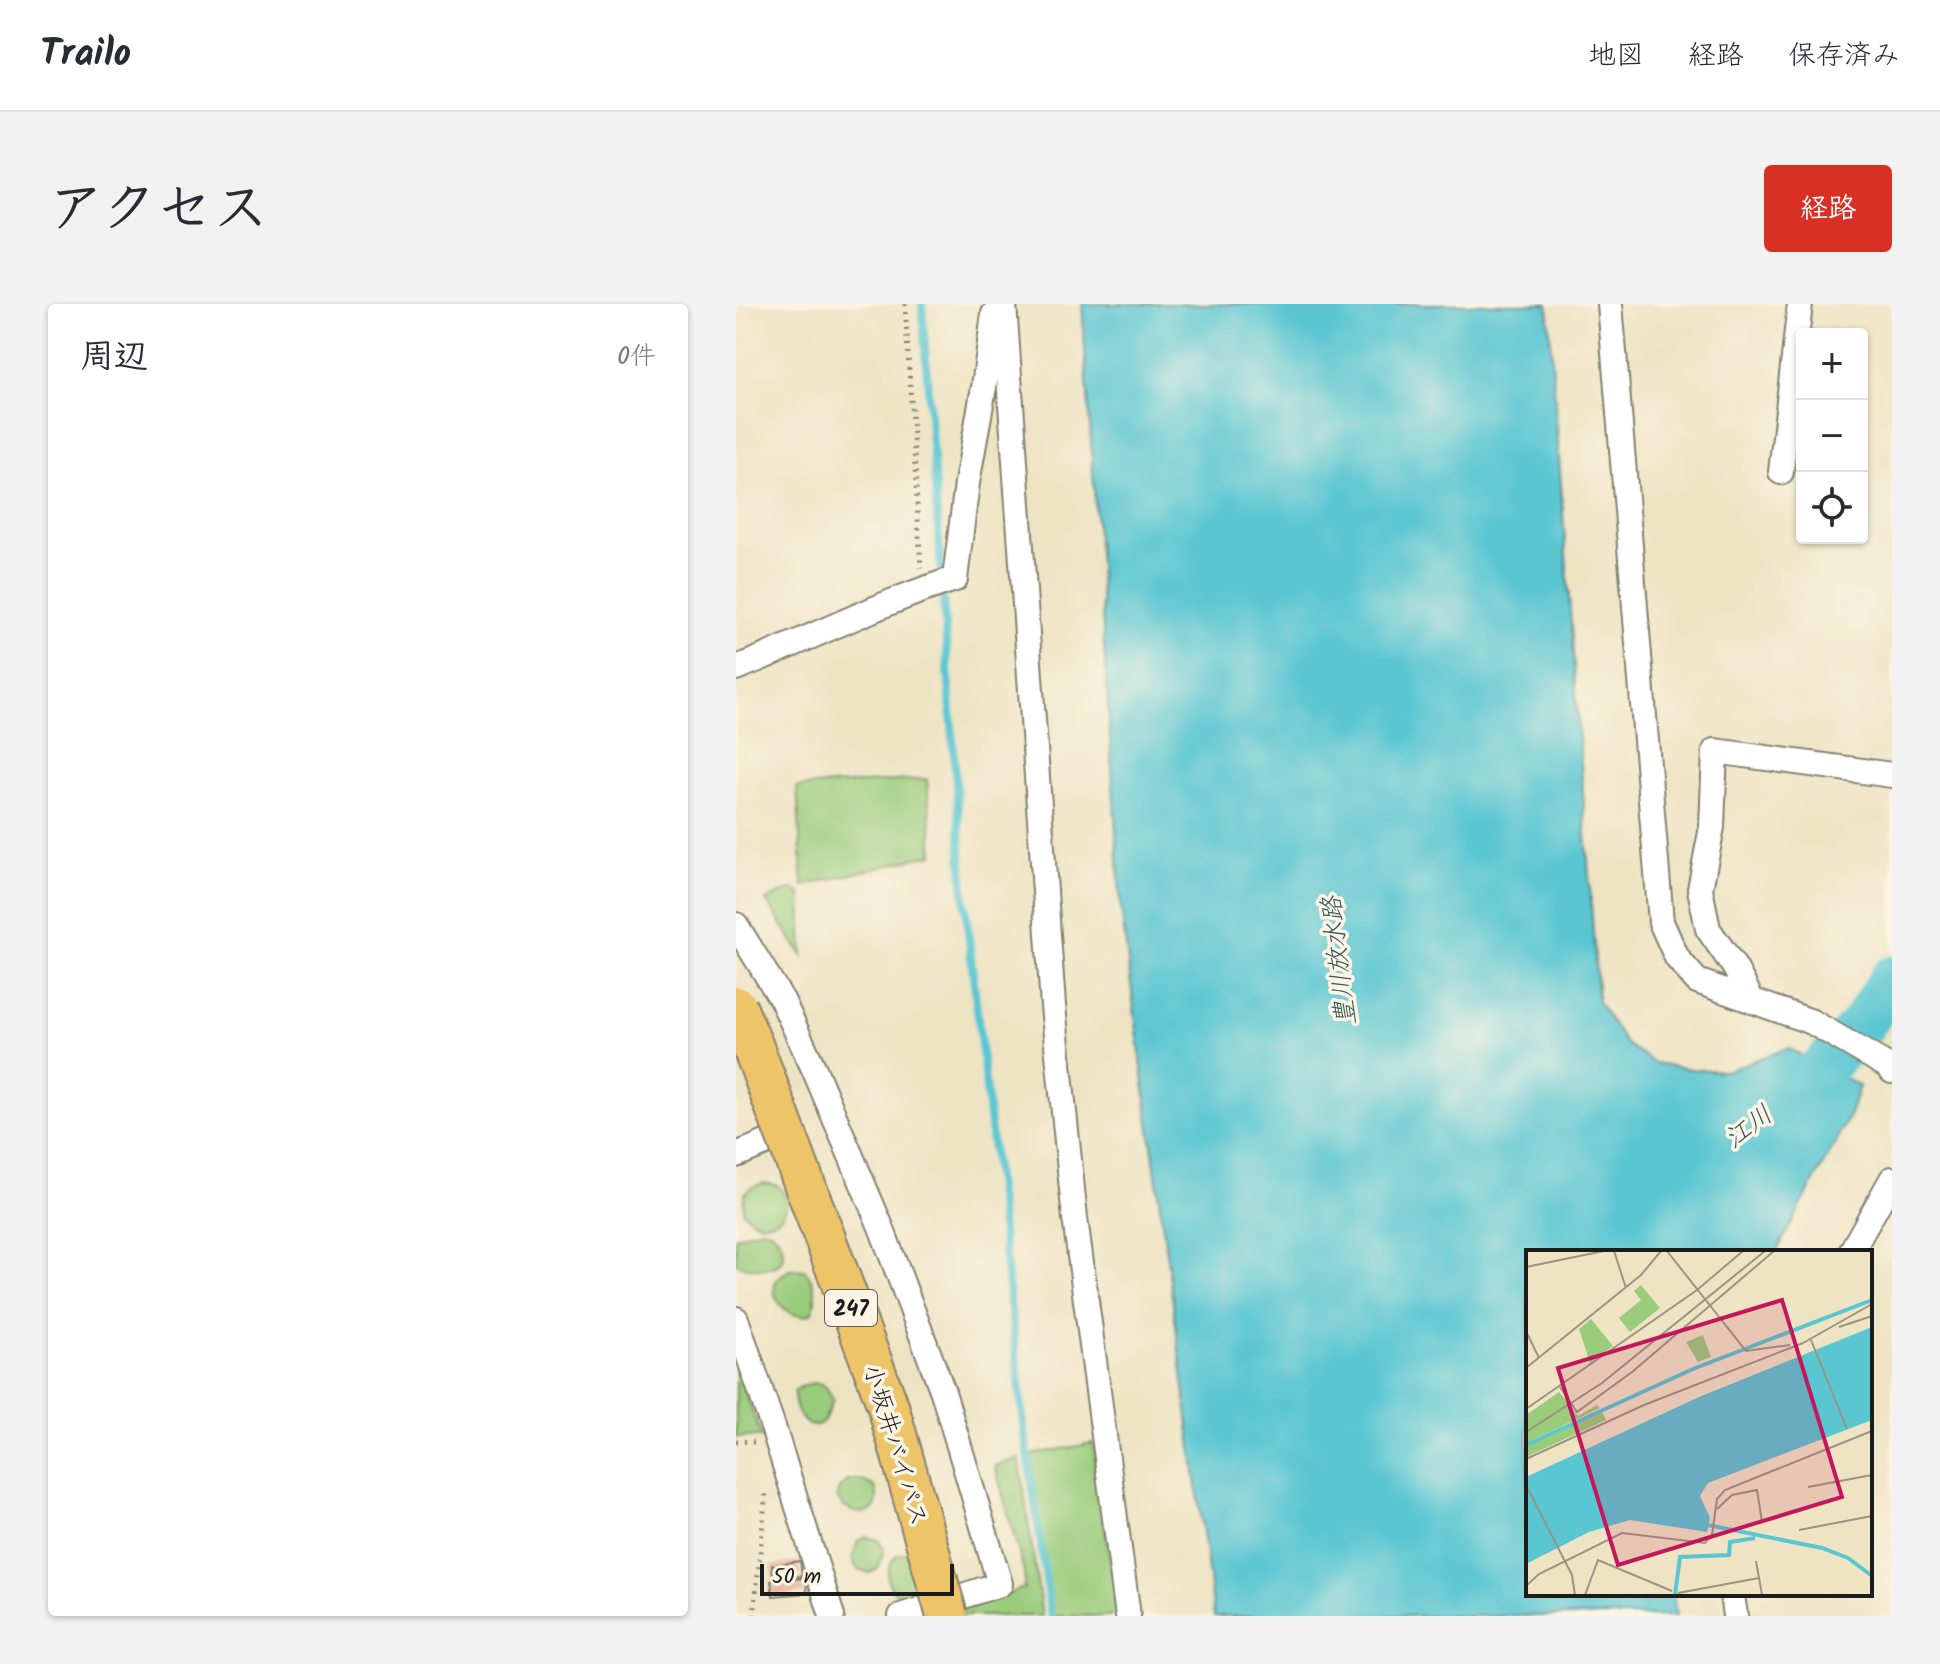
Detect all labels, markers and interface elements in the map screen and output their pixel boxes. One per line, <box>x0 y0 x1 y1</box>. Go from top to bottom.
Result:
text: Trailo <box>40 25 131 85</box>
text: 地図 <box>1588 34 1644 79</box>
text: 経路 <box>1688 34 1744 79</box>
text: 保存済み <box>1788 34 1900 79</box>
button: 経路 <box>1764 165 1892 252</box>
text: アクセス <box>48 166 269 256</box>
map controls <box>1796 328 1868 544</box>
button: + <box>1796 328 1868 400</box>
text: 周辺 <box>80 331 148 385</box>
text: 0件 <box>617 336 656 378</box>
button: − <box>1796 400 1868 472</box>
button: locate <box>1796 472 1868 544</box>
water label: 豊川放水路 <box>1311 892 1369 1028</box>
water label: 江川 <box>1716 1095 1783 1160</box>
inset map <box>1526 1250 1872 1596</box>
road number: 247 <box>825 1290 877 1326</box>
street label: 小坂井バイパス <box>851 1360 938 1531</box>
scale bar <box>760 1560 954 1596</box>
text: 50 m <box>772 1560 821 1595</box>

